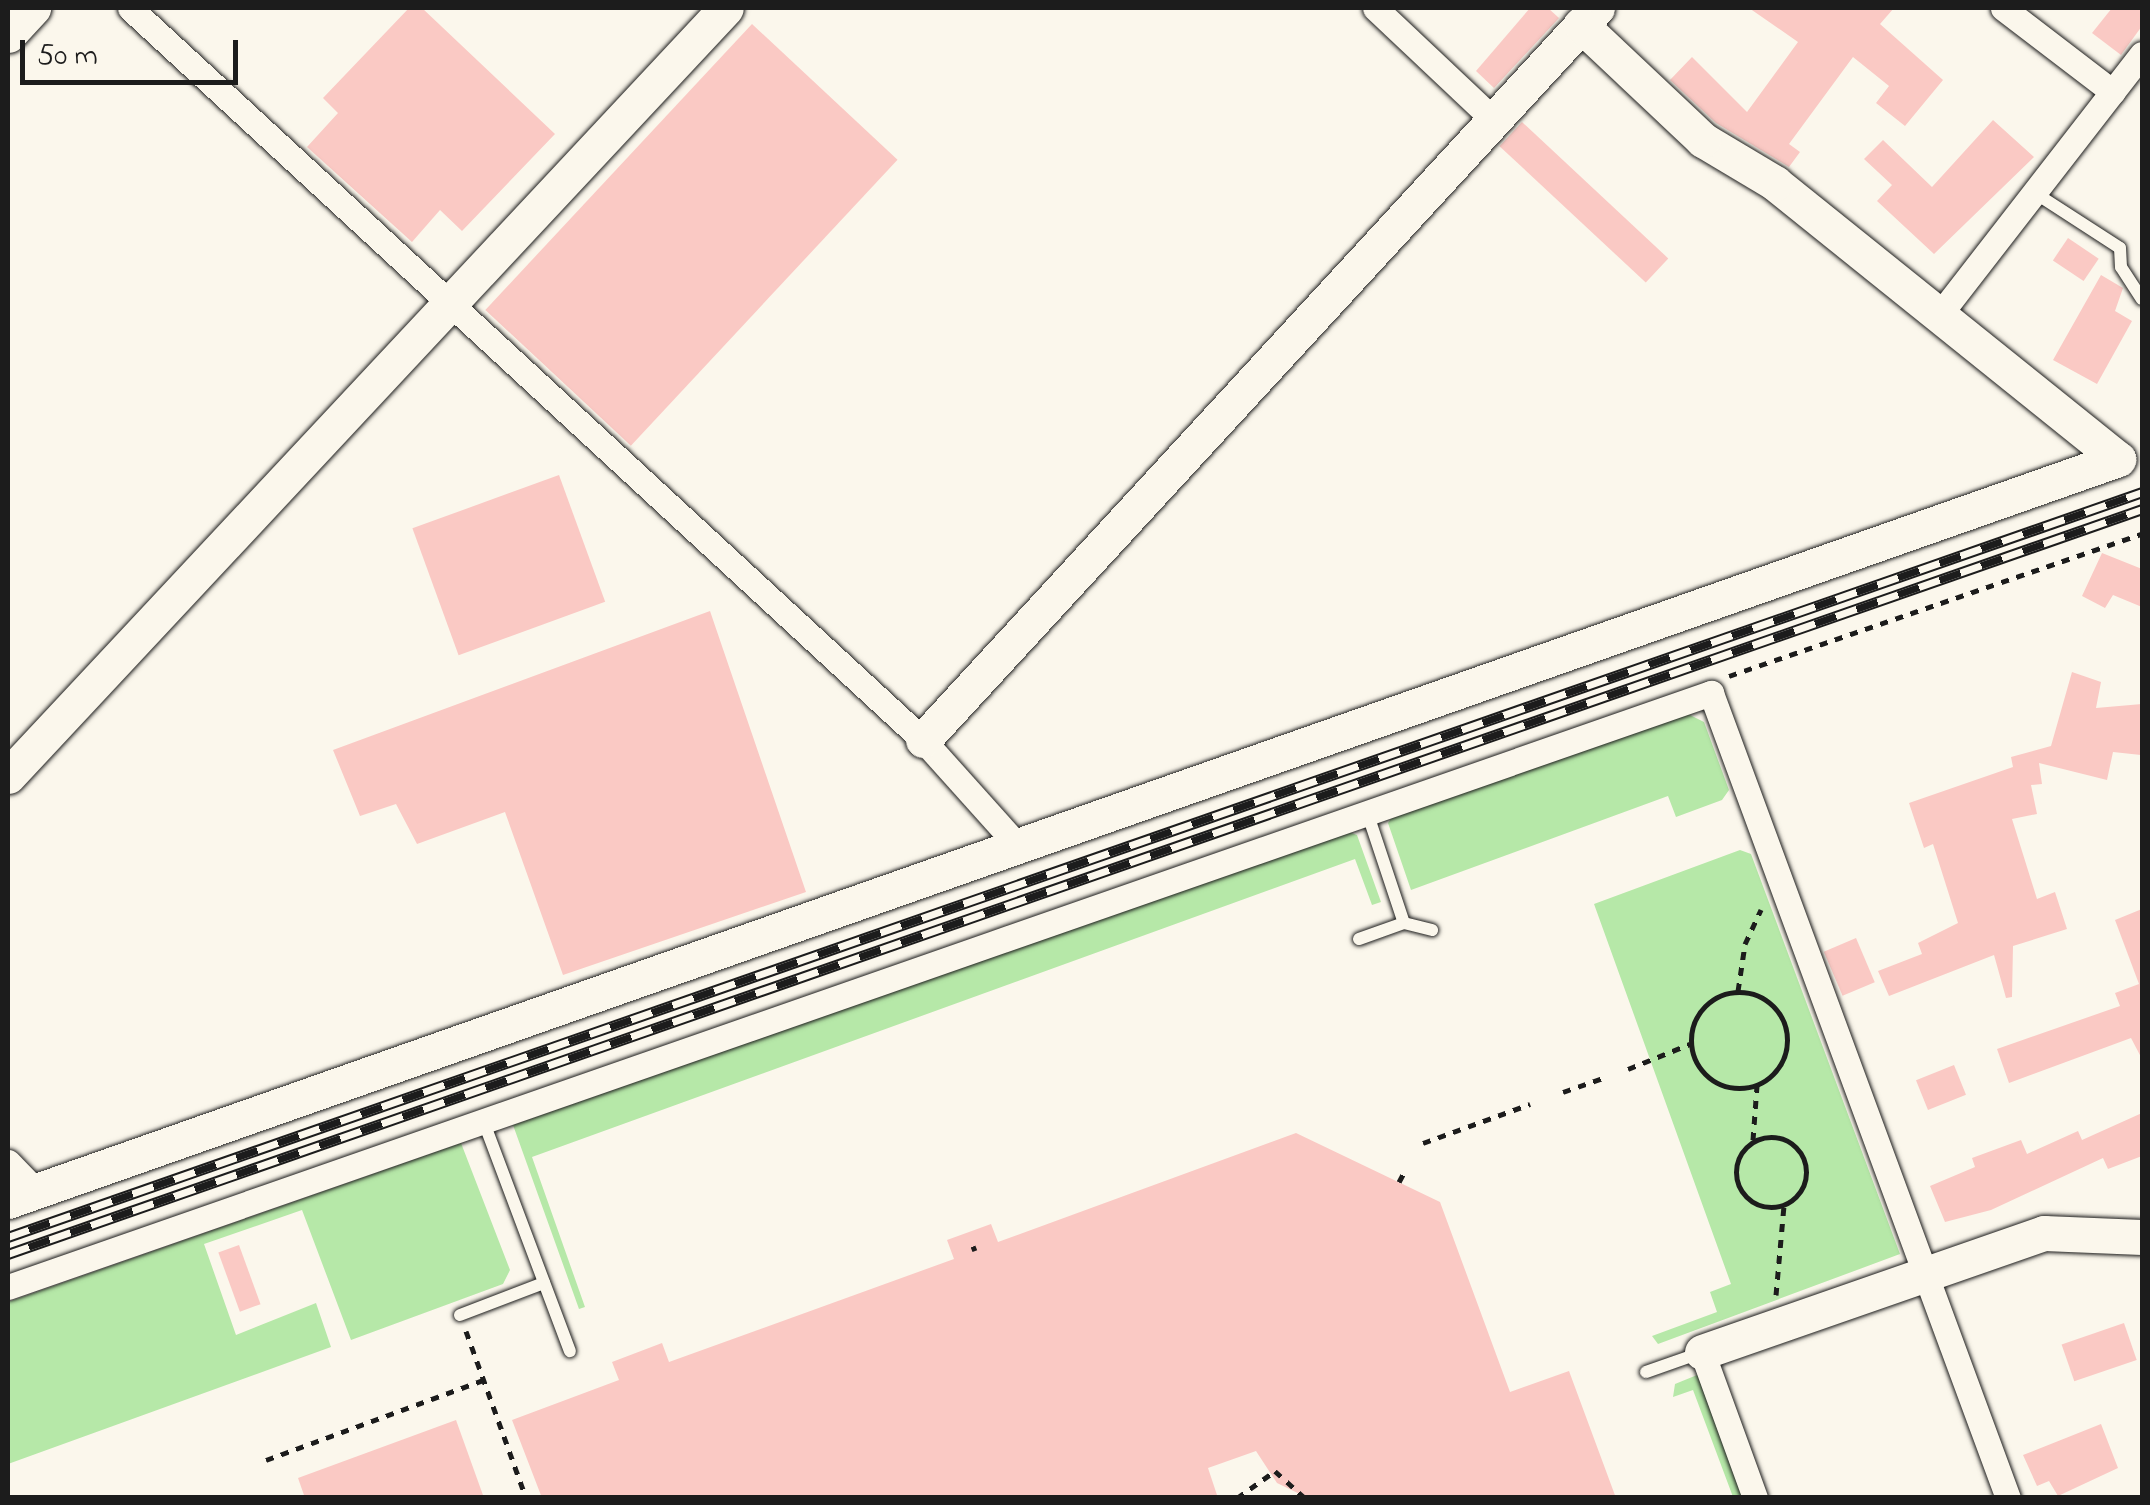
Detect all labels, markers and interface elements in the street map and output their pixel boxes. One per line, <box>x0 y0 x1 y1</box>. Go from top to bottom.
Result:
scale bar <box>25 20 242 82</box>
text: 50 m <box>37 35 98 79</box>

